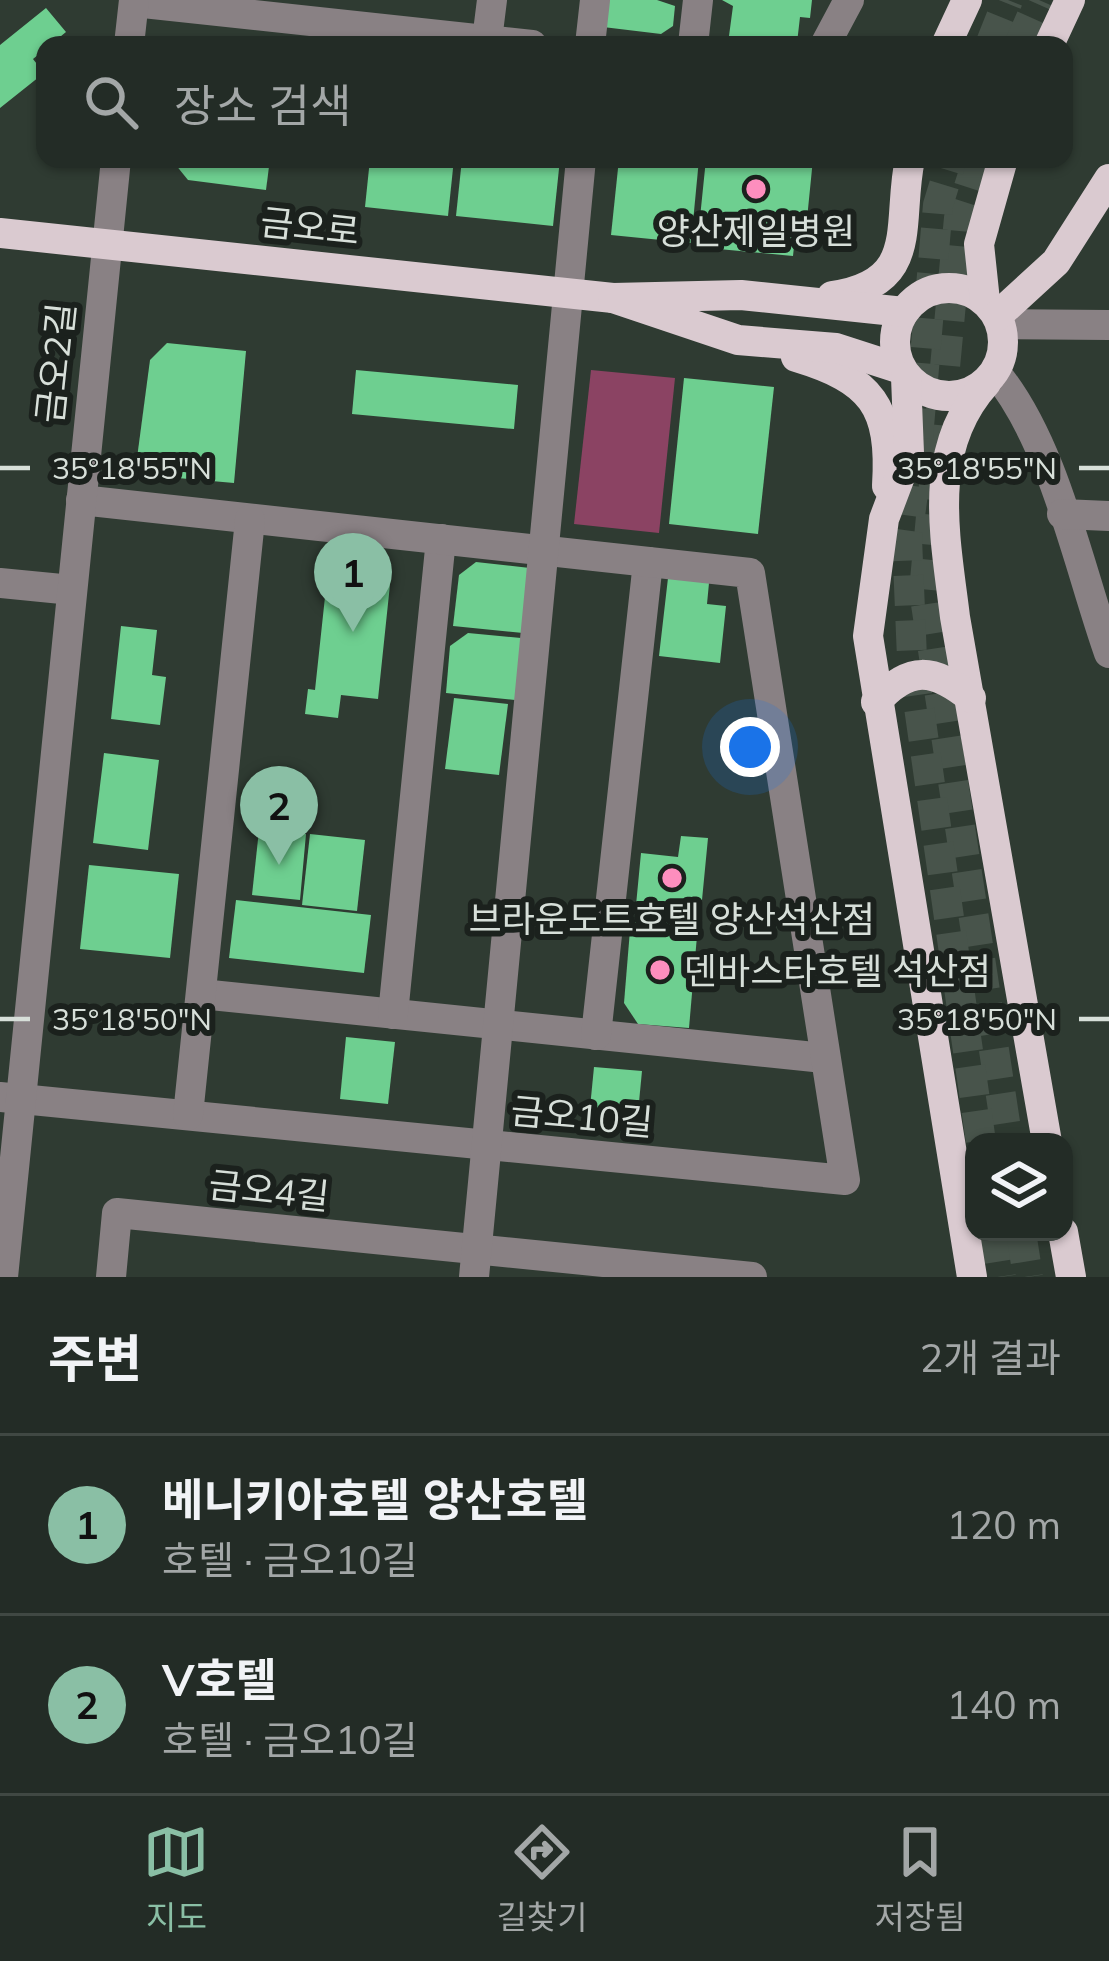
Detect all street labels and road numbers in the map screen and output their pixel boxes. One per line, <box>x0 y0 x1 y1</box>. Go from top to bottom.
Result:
street label: 금오로 <box>258 198 362 254</box>
street label: 금오2길 <box>26 300 84 426</box>
street label: 금오10길 <box>509 1087 655 1145</box>
street label: 금오4길 <box>206 1161 332 1219</box>

